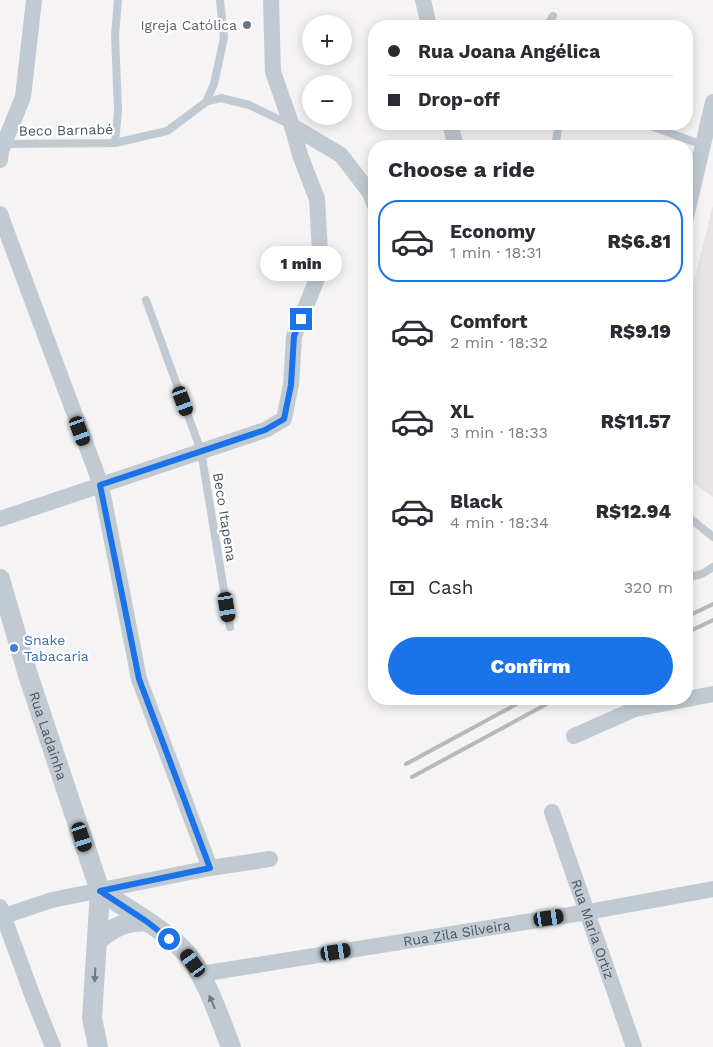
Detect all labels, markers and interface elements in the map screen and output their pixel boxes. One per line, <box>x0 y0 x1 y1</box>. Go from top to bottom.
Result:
map controls <box>302 15 352 125</box>
button: + <box>302 15 352 65</box>
place label: Igreja Católica <box>141 17 237 33</box>
marker: Igreja Católica <box>241 19 253 31</box>
text: Rua Joana Angélica <box>418 40 600 63</box>
button: − <box>302 75 352 125</box>
text: Drop-off <box>418 88 500 111</box>
street label: Beco Barnabé <box>19 121 113 139</box>
text: Choose a ride <box>388 157 535 182</box>
icon: car <box>390 219 435 264</box>
text: Economy <box>450 220 535 243</box>
text: R$6.81 <box>608 230 671 253</box>
text: 1 min · 18:31 <box>450 243 542 262</box>
callout: 1 min <box>260 246 342 282</box>
text: 1 min <box>280 254 322 273</box>
route end <box>290 308 312 330</box>
icon: car <box>390 309 435 354</box>
text: Comfort <box>450 310 528 333</box>
text: R$9.19 <box>610 320 671 343</box>
text: 2 min · 18:32 <box>450 333 548 352</box>
car <box>170 384 195 418</box>
icon: car <box>390 399 435 444</box>
text: XL <box>450 400 474 423</box>
text: R$11.57 <box>601 410 671 433</box>
car <box>67 414 92 448</box>
text: 3 min · 18:33 <box>450 423 548 442</box>
street label: Beco Itapena <box>210 471 240 563</box>
icon: car <box>390 489 435 534</box>
text: Black <box>450 490 503 513</box>
text: R$12.94 <box>596 500 671 523</box>
text: 4 min · 18:34 <box>450 513 549 532</box>
icon: cash <box>388 574 416 602</box>
text: Cash <box>428 576 474 599</box>
text: 320 m <box>624 578 673 597</box>
car <box>217 591 236 623</box>
place label: Snake Tabacaria <box>24 632 89 664</box>
button: Confirm <box>388 637 673 695</box>
marker: Snake Tabacaria <box>8 642 20 654</box>
street label: Rua Ladainha <box>26 689 70 782</box>
car <box>70 820 93 854</box>
street label: Rua Maria Ortiz <box>568 877 618 981</box>
car <box>533 908 564 928</box>
street label: Rua Zila Silveira <box>402 917 512 950</box>
route start <box>158 928 180 950</box>
car <box>320 942 351 962</box>
car <box>178 946 207 980</box>
one-way arrow <box>90 967 98 983</box>
one-way arrow <box>208 995 216 1009</box>

